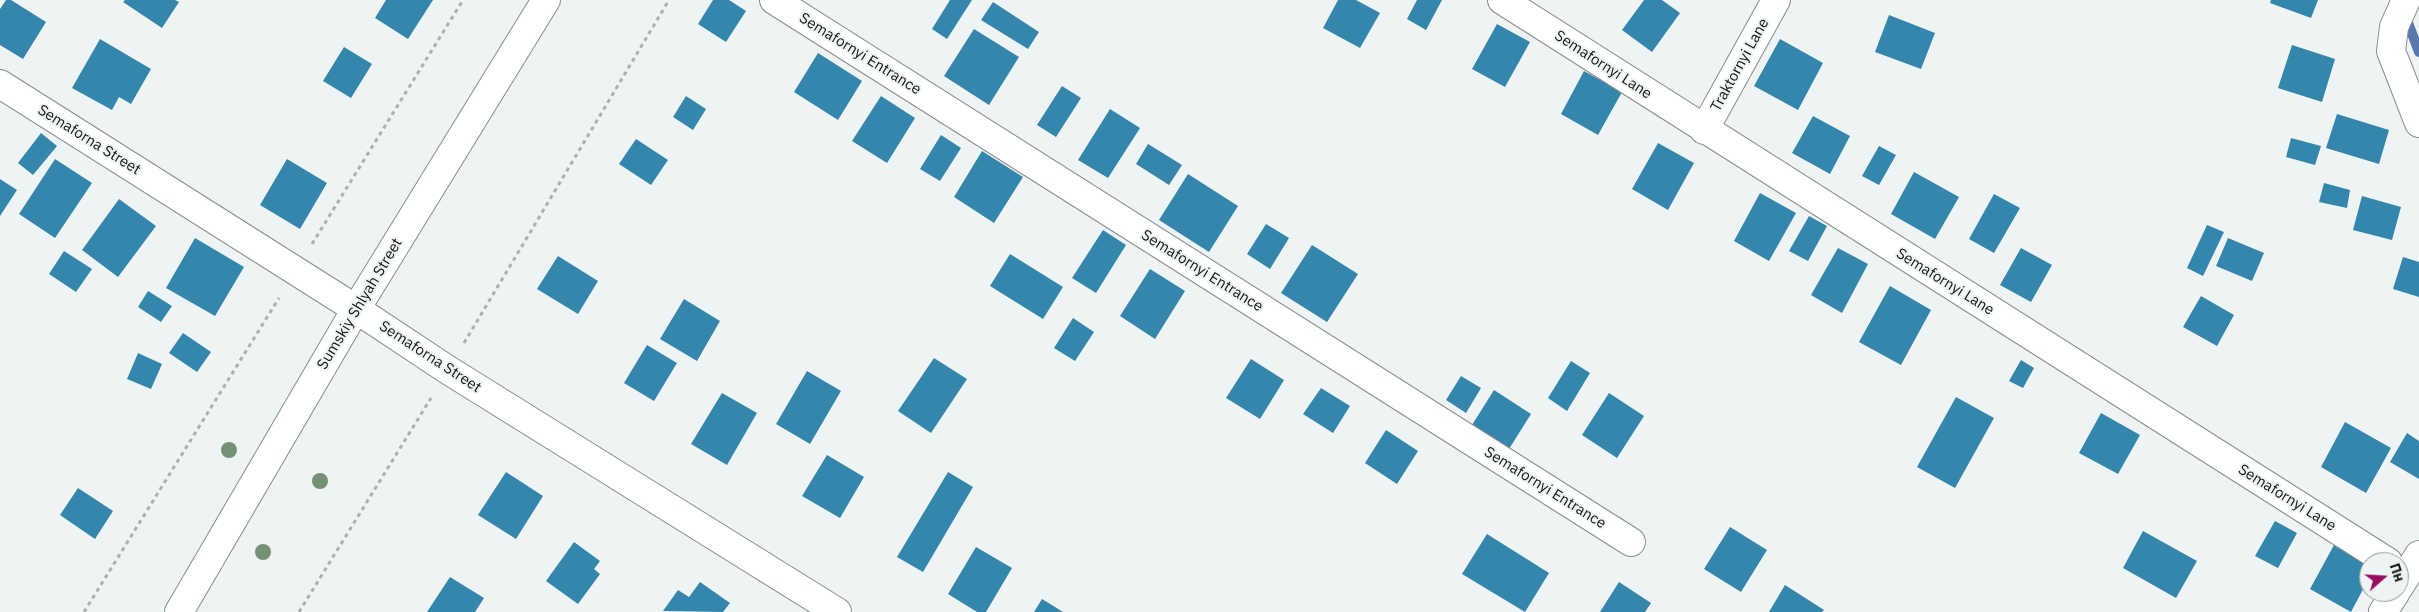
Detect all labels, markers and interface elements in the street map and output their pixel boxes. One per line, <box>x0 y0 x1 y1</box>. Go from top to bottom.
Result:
street label: Semafornyi Entrance <box>796 9 924 99</box>
street label: Traktornyi Lane <box>1707 15 1773 115</box>
street label: Semafornyi Lane <box>1551 27 1655 103</box>
street label: Semaforna Street <box>34 101 144 179</box>
street label: Semafornyi Entrance <box>1138 226 1266 316</box>
street label: Sumskiy Shlyah Street <box>314 235 406 373</box>
street label: Semafornyi Lane <box>1893 245 1997 319</box>
street label: Semaforna Street <box>376 317 484 397</box>
street label: Semafornyi Entrance <box>1481 443 1609 533</box>
street label: Semafornyi Lane <box>2235 461 2339 535</box>
north arrow <box>2359 552 2409 602</box>
text: Пн <box>2386 561 2409 584</box>

